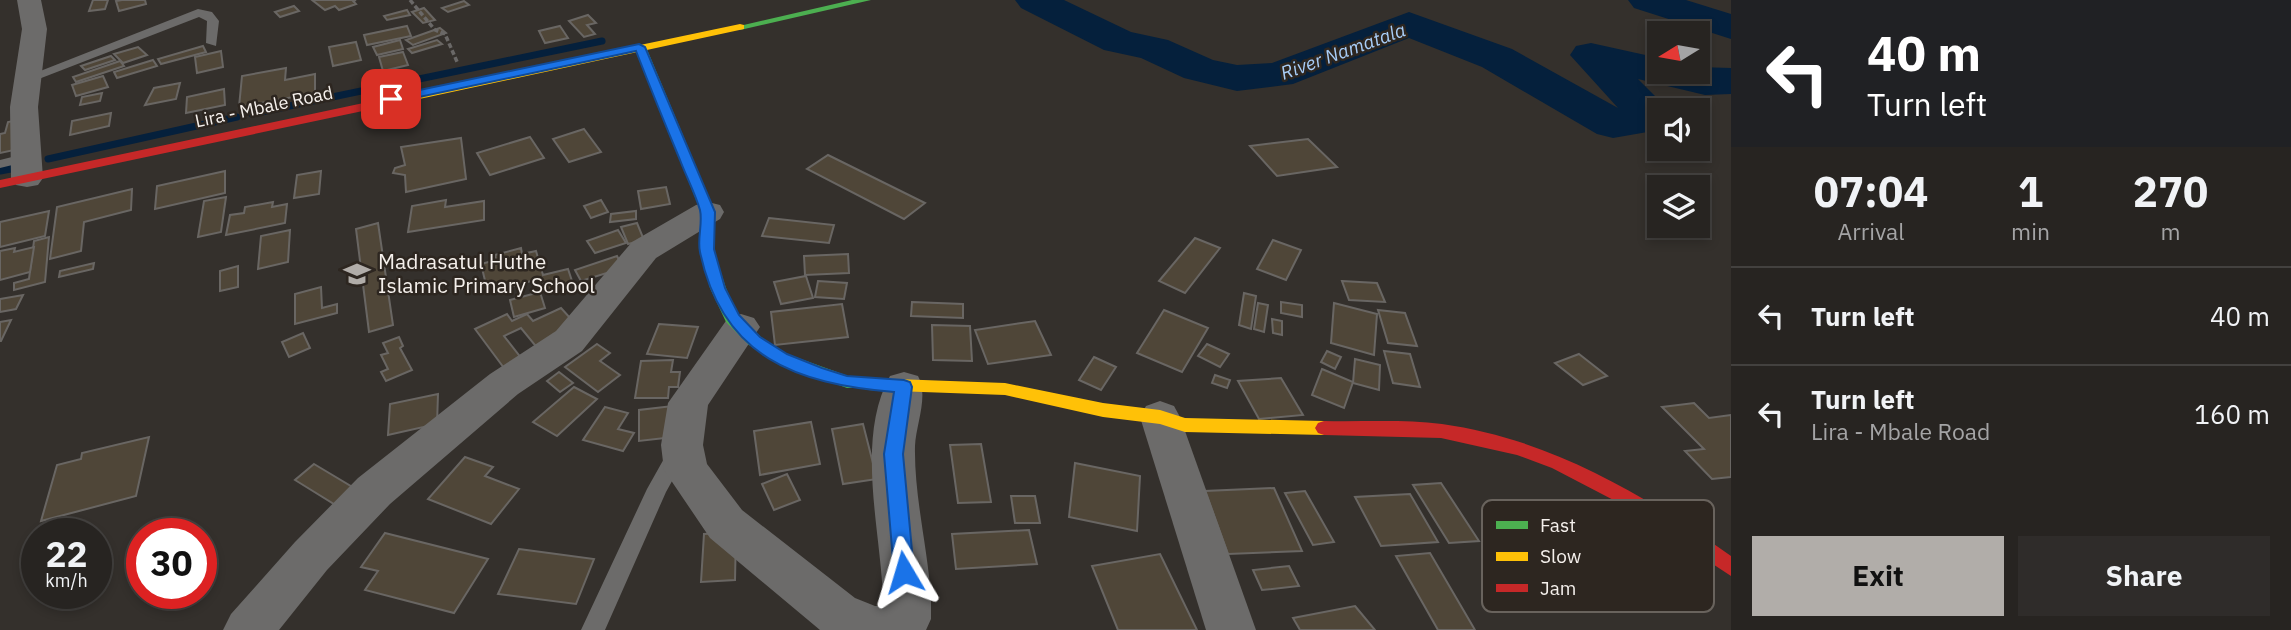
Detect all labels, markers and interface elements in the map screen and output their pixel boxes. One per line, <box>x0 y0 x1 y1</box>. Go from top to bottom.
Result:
water label: River Namatala <box>1277 17 1409 85</box>
north arrow <box>1647 21 1710 84</box>
map controls <box>1647 21 1710 238</box>
text: 40 m <box>1867 21 1981 84</box>
icon: left <box>1752 28 1843 119</box>
pin <box>361 69 421 129</box>
icon: arrive <box>372 80 410 118</box>
street label: Lira - Mbale Road <box>193 81 335 132</box>
text: Turn left <box>1867 83 1987 125</box>
button: sound <box>1647 98 1710 161</box>
text: 07:04 <box>1814 164 1928 219</box>
text: 1 <box>2018 164 2043 219</box>
text: 270 <box>2133 164 2208 219</box>
button: layers <box>1647 175 1710 238</box>
text: Arrival <box>1838 216 1905 246</box>
text: min <box>2011 216 2050 246</box>
text: m <box>2160 216 2181 246</box>
place label: Madrasatul Huthe Islamic Primary School <box>378 247 595 299</box>
school or university icon: Madrasatul Huthe Islamic Primary School <box>342 259 372 289</box>
icon: left <box>1752 297 1790 335</box>
text: Turn left <box>1811 299 1914 333</box>
text: 40 m <box>2210 299 2270 333</box>
text: Turn left <box>1811 382 1914 416</box>
icon: left <box>1752 395 1790 433</box>
text: 160 m <box>2194 397 2270 431</box>
text: Lira - Mbale Road <box>1811 416 1990 446</box>
legend <box>1482 500 1714 612</box>
text: Fast <box>1540 513 1576 537</box>
speed limit sign: 30 <box>126 518 217 609</box>
text: 22 <box>45 531 88 577</box>
position arrow <box>867 535 941 609</box>
button: Exit <box>1752 536 2004 616</box>
button: Share <box>2018 536 2270 616</box>
text: Slow <box>1540 544 1581 568</box>
text: km/h <box>45 569 88 592</box>
text: Jam <box>1540 576 1576 600</box>

